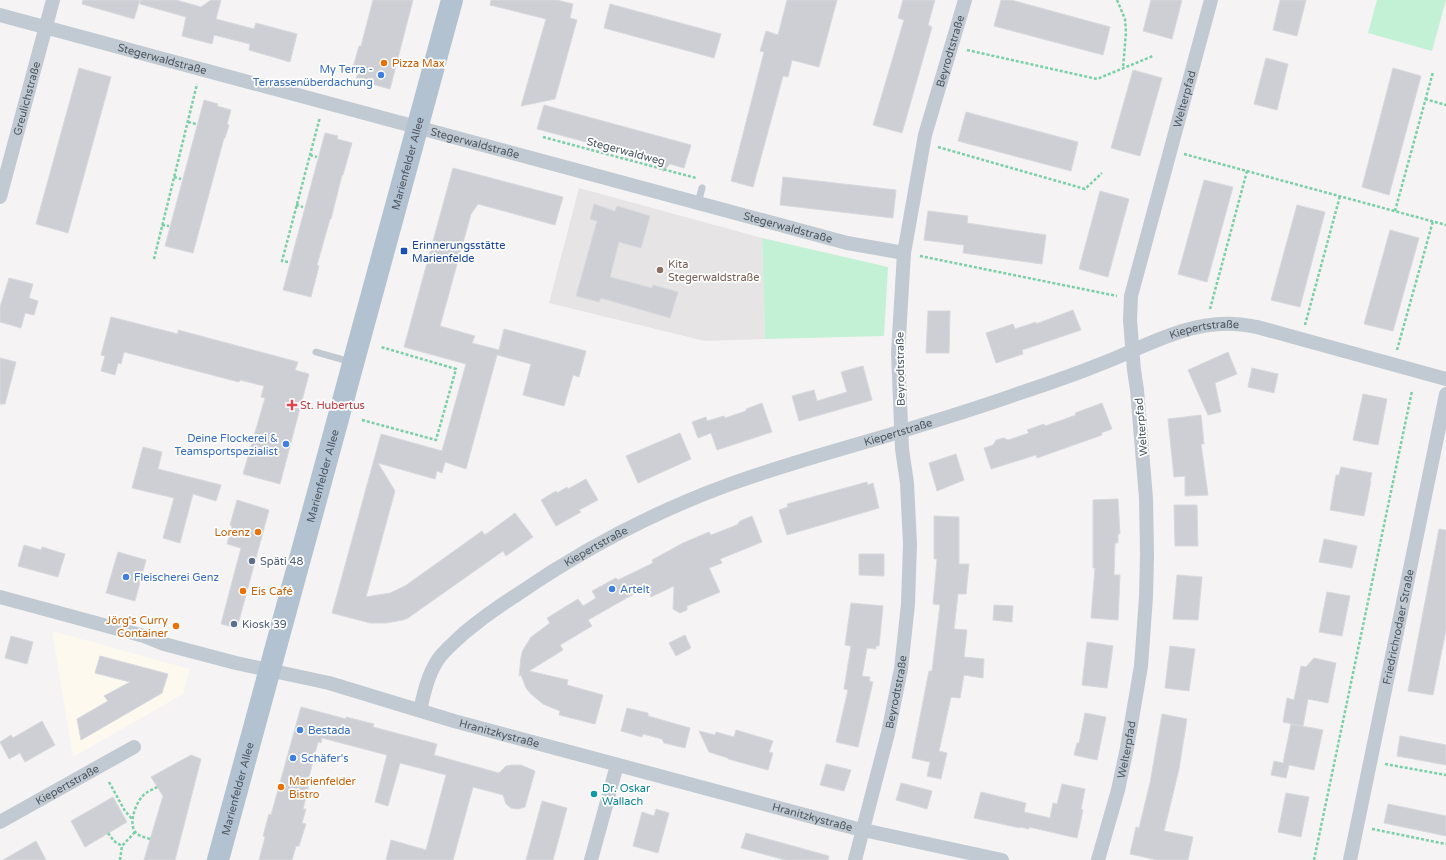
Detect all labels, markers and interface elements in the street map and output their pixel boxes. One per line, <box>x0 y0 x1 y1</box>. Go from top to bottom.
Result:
street label: Beyrodtstraße <box>934 14 967 89</box>
street label: Stegerwaldstraße <box>116 41 208 77</box>
place label: Pizza Max <box>392 57 445 70</box>
marker: Pizza Max <box>379 58 389 68</box>
street label: Greulichstraße <box>11 60 43 137</box>
place label: My Terra - Terrassenüberdachung <box>253 63 373 89</box>
street label: Welterpfad <box>1171 69 1199 129</box>
marker: My Terra - Terrassenüberdachung <box>376 70 386 80</box>
street label: Marienfelder Allee <box>389 116 427 211</box>
street label: Stegerwaldstraße <box>429 125 521 162</box>
street label: Stegerwaldweg <box>585 135 667 168</box>
street label: Stegerwaldstraße <box>742 209 834 246</box>
place label: Erinnerungsstätte Marienfelde <box>412 239 505 265</box>
marker: Erinnerungsstätte Marienfelde <box>399 246 409 256</box>
place label: Kita Stegerwaldstraße <box>668 258 760 284</box>
marker: Kita Stegerwaldstraße <box>655 265 665 275</box>
street label: Kiepertstraße <box>1168 318 1239 342</box>
street label: Beyrodtstraße <box>893 332 908 406</box>
street label: Welterpfad <box>1132 397 1151 457</box>
place label: St. Hubertus <box>300 399 365 412</box>
marker: St. Hubertus <box>287 400 297 410</box>
street label: Kiepertstraße <box>863 416 934 449</box>
street label: Marienfelder Allee <box>304 428 342 524</box>
place label: Deine Flockerei & Teamsportspezialist <box>174 432 278 458</box>
marker: Deine Flockerei & Teamsportspezialist <box>281 439 291 449</box>
street label: Kiepertstraße <box>562 524 630 570</box>
place label: Lorenz <box>215 526 251 539</box>
marker: Lorenz <box>253 527 263 537</box>
place label: Späti 48 <box>260 555 303 568</box>
marker: Späti 48 <box>247 556 257 566</box>
street label: Friedrichrodaer Straße <box>1380 568 1417 686</box>
place label: Fleischerei Genz <box>134 571 220 584</box>
marker: Fleischerei Genz <box>121 572 131 582</box>
place label: Artelt <box>620 583 650 596</box>
marker: Artelt <box>607 584 617 594</box>
place label: Eis Café <box>251 585 293 598</box>
marker: Eis Café <box>238 586 248 596</box>
place label: Jörg's Curry Container <box>106 614 169 640</box>
place label: Kiosk 39 <box>242 618 287 631</box>
marker: Kiosk 39 <box>229 619 239 629</box>
marker: Jörg's Curry Container <box>171 621 181 631</box>
street label: Beyrodtstraße <box>883 655 909 730</box>
street label: Hranitzkystraße <box>458 717 541 751</box>
street label: Welterpfad <box>1115 720 1139 780</box>
place label: Bestada <box>308 724 351 737</box>
marker: Bestada <box>295 725 305 735</box>
street label: Marienfelder Allee <box>219 741 257 837</box>
place label: Schäfer's <box>301 752 348 765</box>
marker: Schäfer's <box>288 753 298 763</box>
street label: Kiepertstraße <box>33 762 101 808</box>
place label: Marienfelder Bistro <box>289 775 357 801</box>
marker: Marienfelder Bistro <box>276 782 286 792</box>
place label: Dr. Oskar Wallach <box>602 782 651 808</box>
marker: Dr. Oskar Wallach <box>589 789 599 799</box>
street label: Hranitzkystraße <box>771 800 854 834</box>

